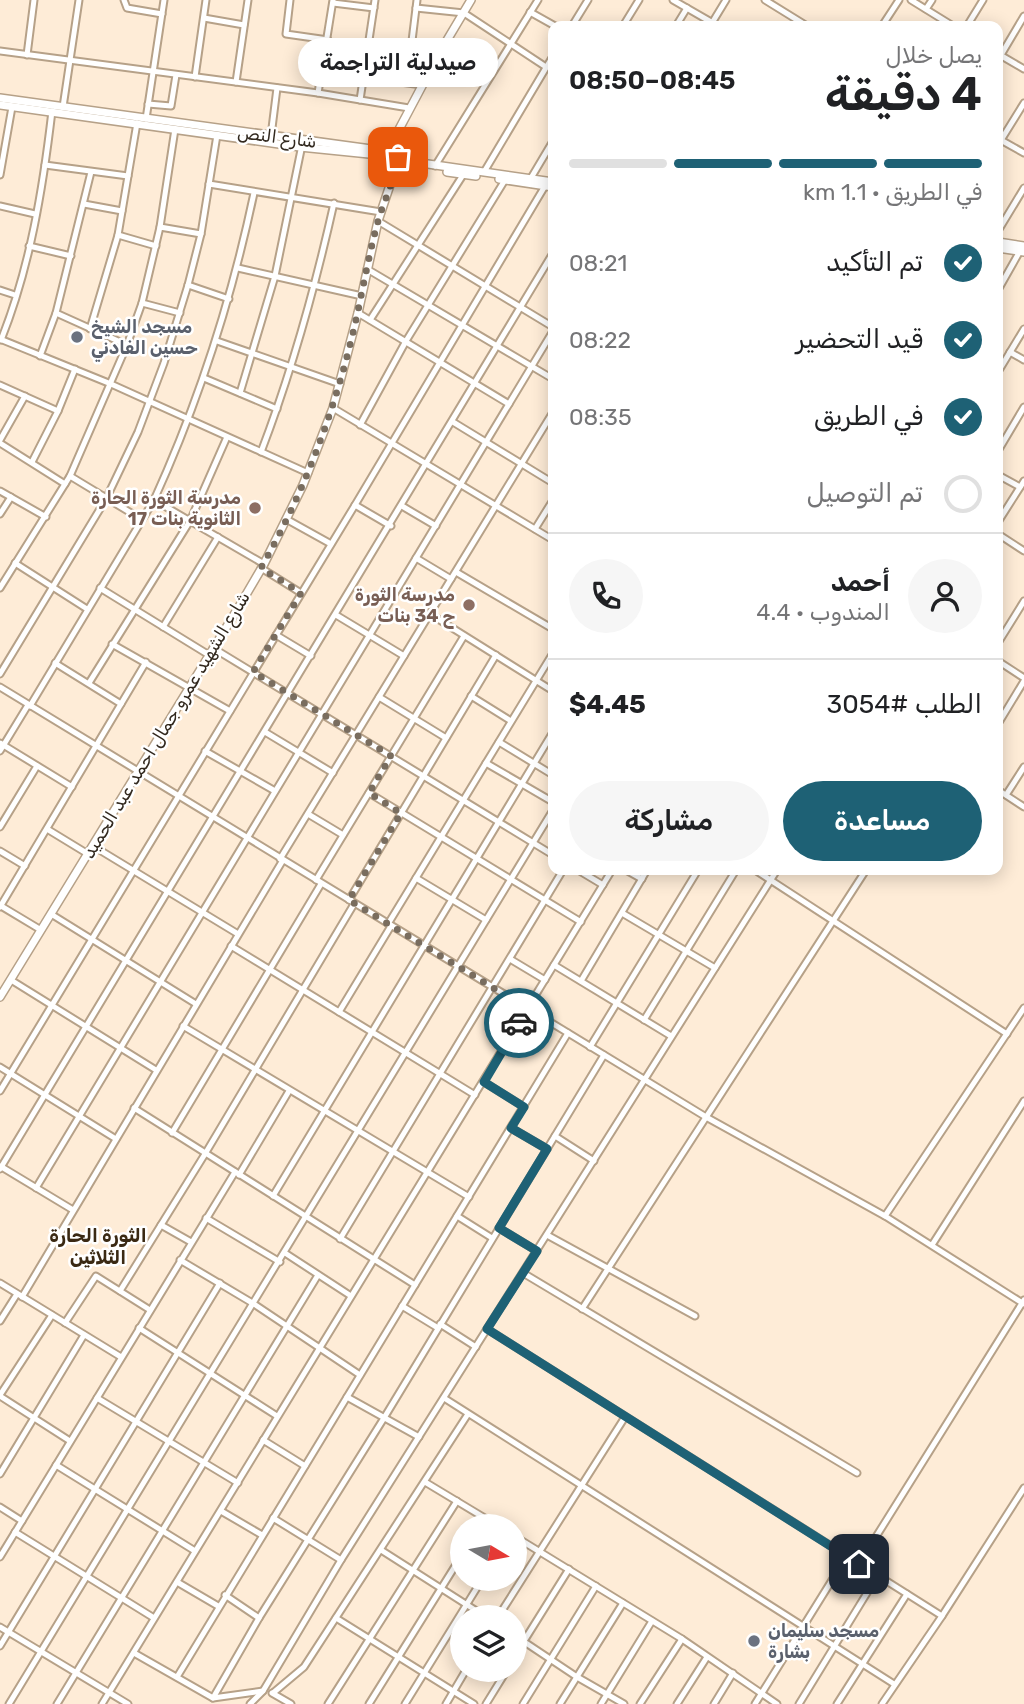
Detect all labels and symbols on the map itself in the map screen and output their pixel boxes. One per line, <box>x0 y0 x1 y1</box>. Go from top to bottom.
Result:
callout: صيدلية التراجمة <box>298 38 498 87</box>
street label: شارع النص <box>236 121 318 154</box>
pin <box>368 127 428 187</box>
place label: مسجد الشيخ حسين الفادني <box>91 316 198 362</box>
marker: مسجد الشيخ حسين الفادني <box>69 329 85 345</box>
place label: مدرسة الثورة الحارة 17 الثانوية بنات <box>91 487 241 530</box>
marker: مدرسة الثورة الحارة 17 الثانوية بنات <box>247 500 263 516</box>
place label: مدرسة الثورة ح 34 بنات <box>355 584 455 629</box>
street label: شارع الشهيد عمرو جمال احمد عبد الحميد <box>77 587 256 863</box>
marker: مدرسة الثورة ح 34 بنات <box>461 597 477 613</box>
courier <box>484 988 554 1058</box>
district label: الثورة الحارة الثلاثين <box>49 1224 147 1269</box>
north arrow <box>450 1514 527 1591</box>
pin <box>829 1534 889 1594</box>
place label: مسجد سليمان بشارة <box>768 1620 879 1663</box>
marker: مسجد سليمان بشارة <box>746 1633 762 1649</box>

